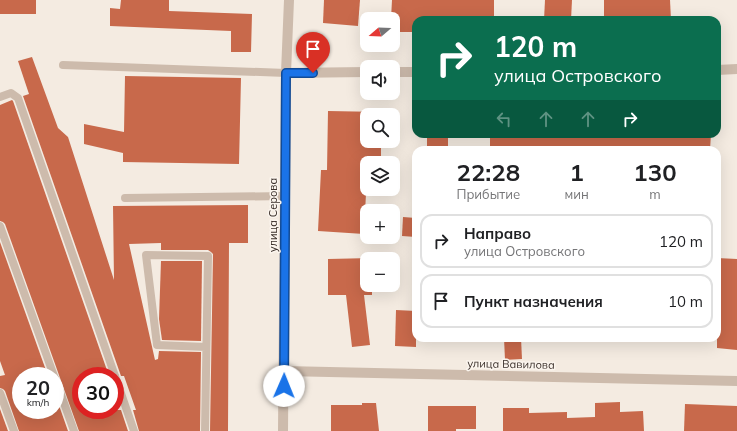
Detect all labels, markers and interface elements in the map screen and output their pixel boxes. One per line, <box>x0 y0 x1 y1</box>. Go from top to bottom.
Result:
north arrow <box>360 12 400 52</box>
map controls <box>360 12 400 292</box>
text: 120 m <box>494 29 577 64</box>
pin <box>296 32 330 73</box>
icon: right <box>428 32 480 84</box>
icon: arrive <box>302 38 324 60</box>
button: sound <box>360 60 400 100</box>
text: улица Островского <box>494 64 662 87</box>
button: search <box>360 108 400 148</box>
icon: left <box>493 108 515 130</box>
icon: ahead <box>535 108 557 130</box>
icon: ahead <box>577 108 599 130</box>
icon: right <box>619 108 641 130</box>
button: layers <box>360 156 400 196</box>
text: 22:28 <box>457 157 520 187</box>
text: 1 <box>570 157 584 187</box>
text: 130 <box>633 157 677 187</box>
street label: улица Серова <box>266 178 280 252</box>
text: Прибытие <box>456 186 520 202</box>
text: мин <box>565 186 589 202</box>
text: m <box>649 186 661 202</box>
button: + <box>360 204 400 244</box>
text: Направо <box>464 224 531 243</box>
icon: right <box>430 230 452 252</box>
text: 120 m <box>659 232 703 251</box>
text: улица Островского <box>464 243 585 259</box>
button: − <box>360 252 400 292</box>
icon: arrive <box>430 290 452 312</box>
text: Пункт назначения <box>464 292 603 311</box>
text: 10 m <box>668 292 703 311</box>
street label: улица Вавилова <box>467 356 555 372</box>
position arrow <box>263 365 305 407</box>
speed limit sign: 30 <box>72 367 124 419</box>
text: 20 <box>26 375 50 400</box>
text: km/h <box>27 396 49 409</box>

